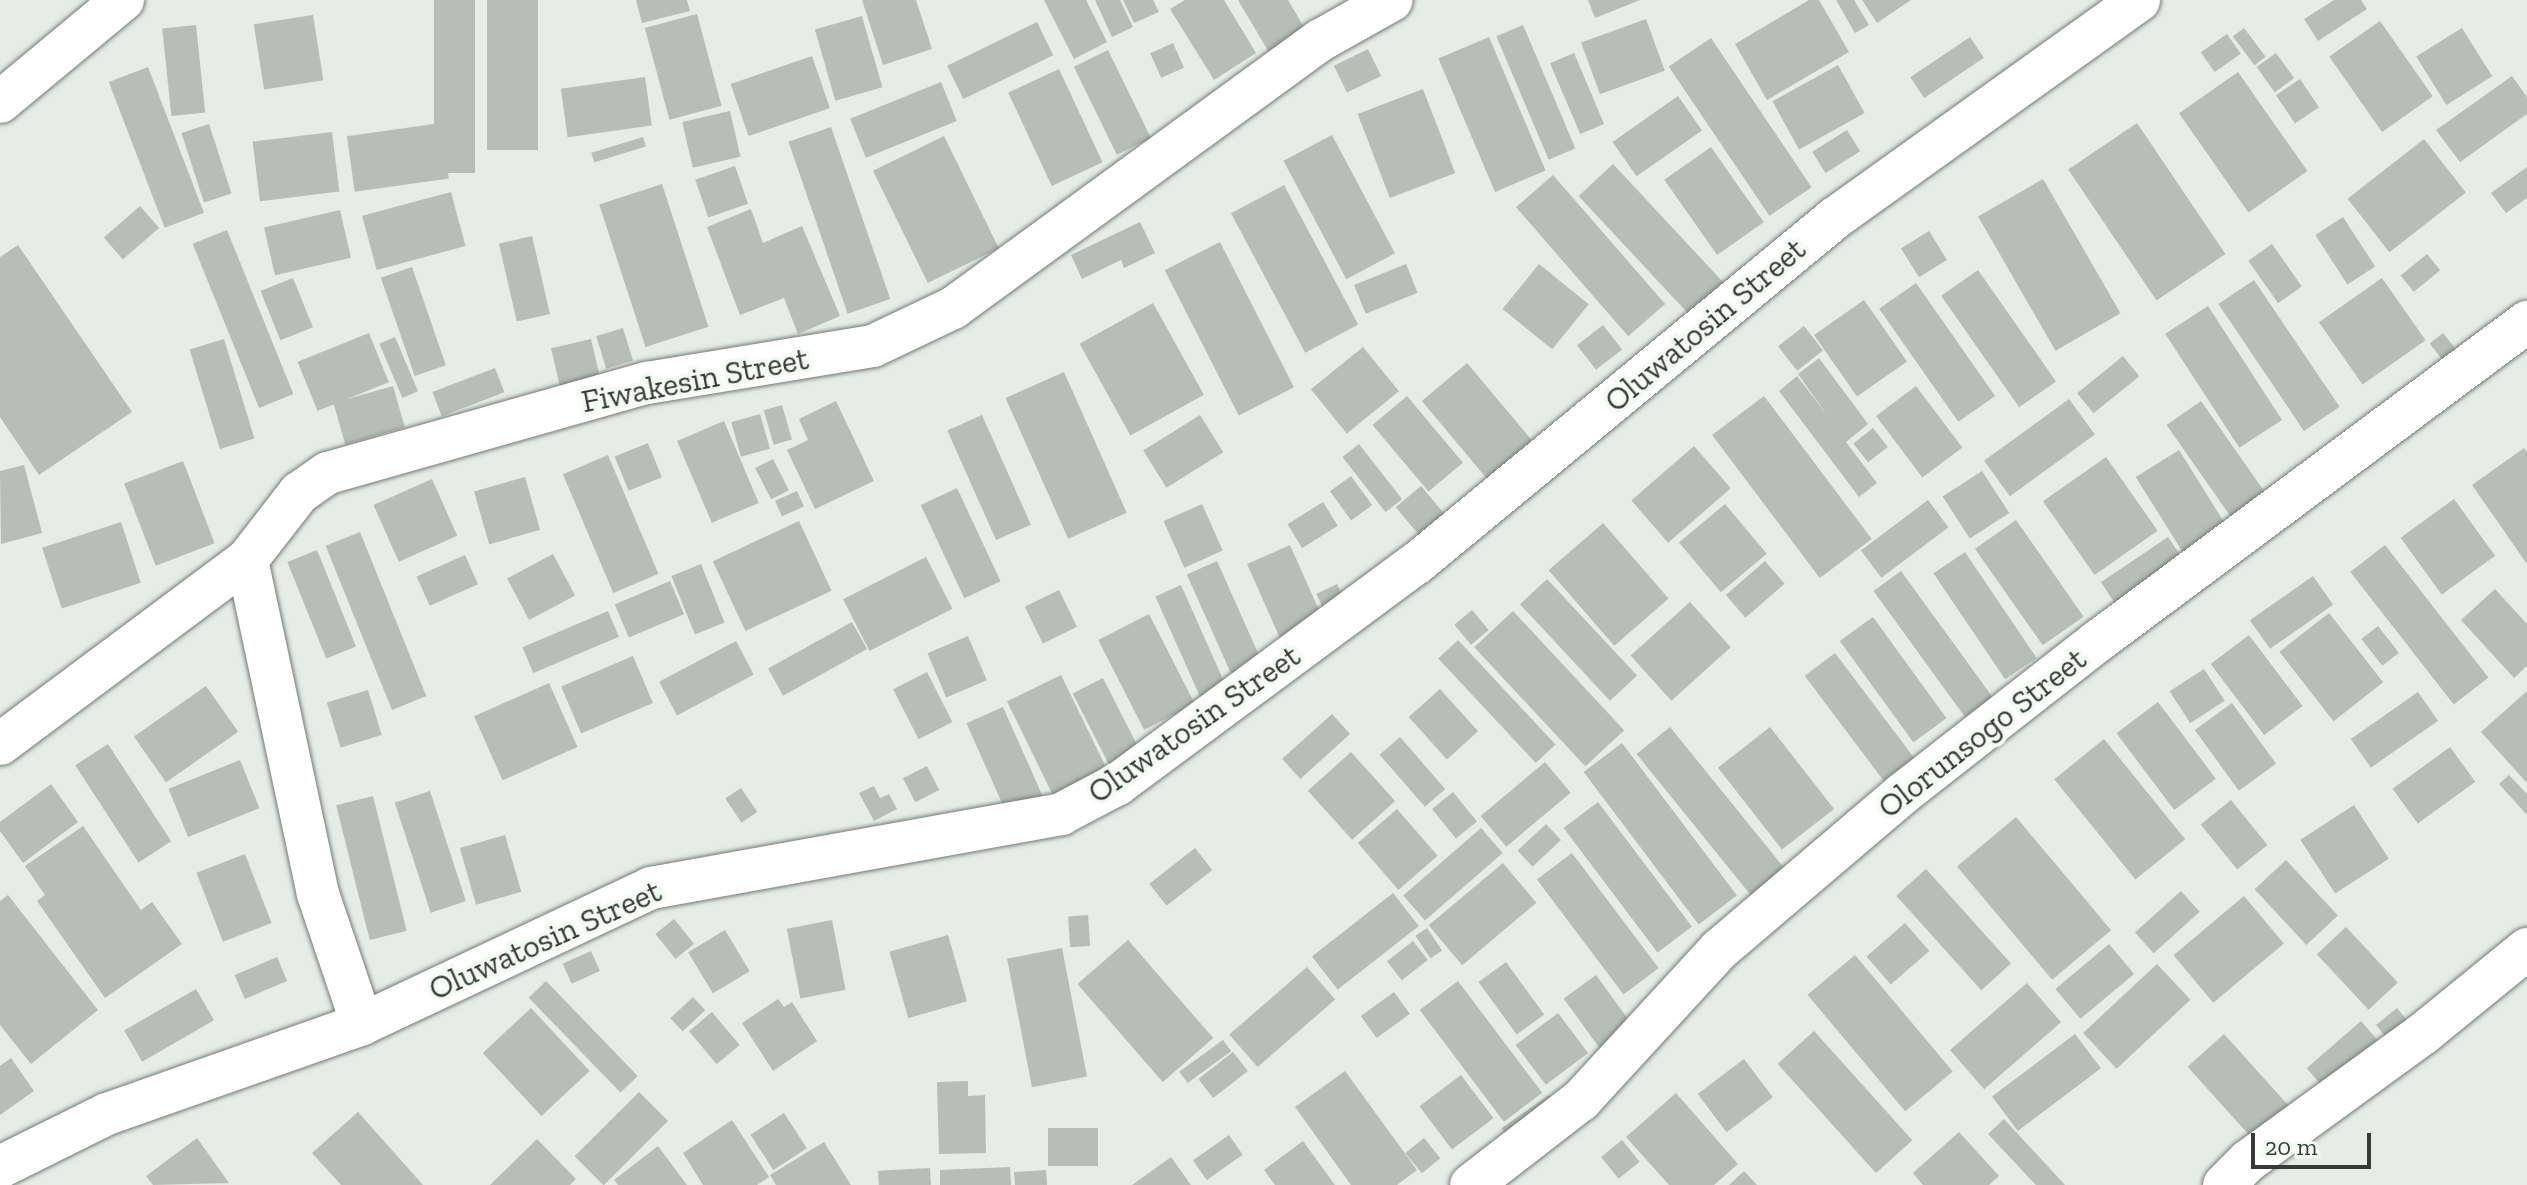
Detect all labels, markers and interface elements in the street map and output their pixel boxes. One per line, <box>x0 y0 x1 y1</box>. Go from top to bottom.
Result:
street label: Oluwatosin Street <box>1597 230 1813 420</box>
street label: Fiwakesin Street <box>578 339 812 421</box>
street label: Oluwatosin Street <box>1081 637 1307 811</box>
street label: Olorunsogo Street <box>1870 640 2094 826</box>
street label: Oluwatosin Street <box>423 872 667 1008</box>
scale bar <box>2255 1117 2375 1167</box>
text: 20 m <box>2265 1132 2317 1161</box>

